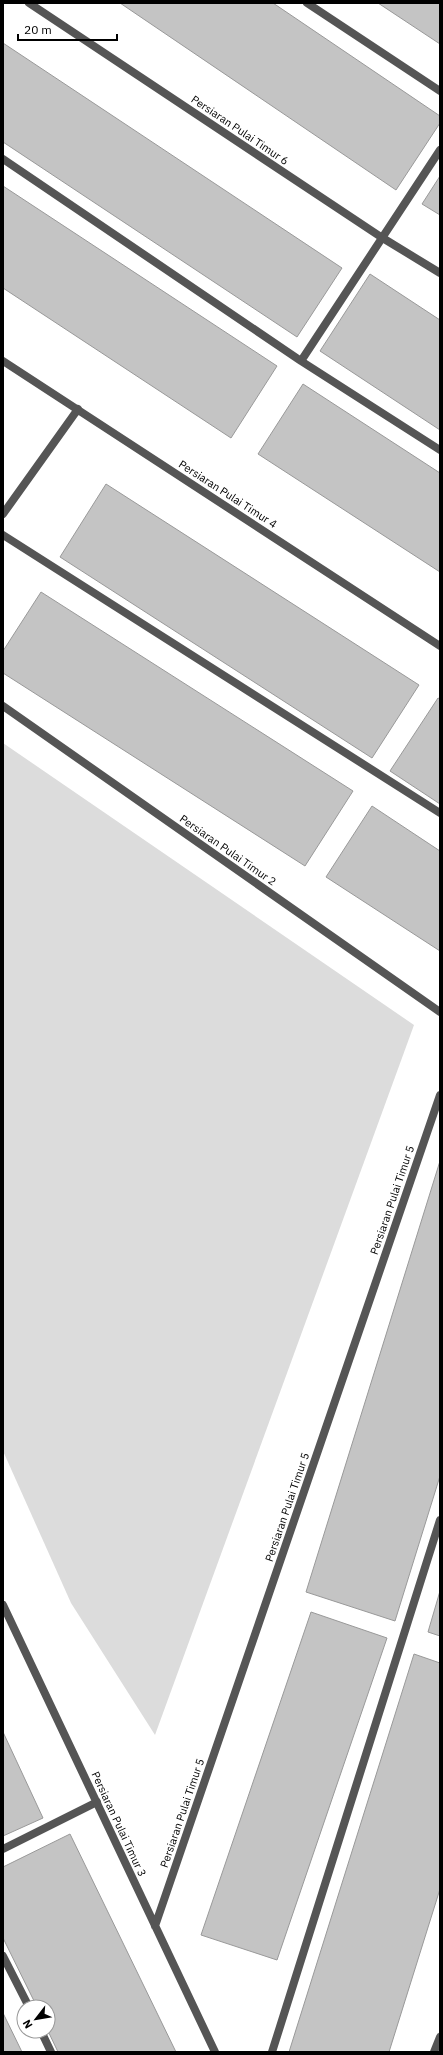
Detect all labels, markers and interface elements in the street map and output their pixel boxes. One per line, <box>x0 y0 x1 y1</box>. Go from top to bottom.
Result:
scale bar <box>18 16 117 42</box>
text: 20 m <box>24 22 52 37</box>
street label: Persiaran Pulai Timur 6 <box>189 92 291 168</box>
street label: Persiaran Pulai Timur 4 <box>176 457 280 531</box>
street label: Persiaran Pulai Timur 2 <box>177 811 279 889</box>
street label: Persiaran Pulai Timur 5 <box>367 1144 417 1256</box>
street label: Persiaran Pulai Timur 5 <box>262 1451 312 1563</box>
street label: Persiaran Pulai Timur 5 <box>157 1757 207 1869</box>
street label: Persiaran Pulai Timur 3 <box>88 1769 150 1879</box>
north arrow <box>16 1999 56 2039</box>
text: N <box>19 2017 35 2031</box>

